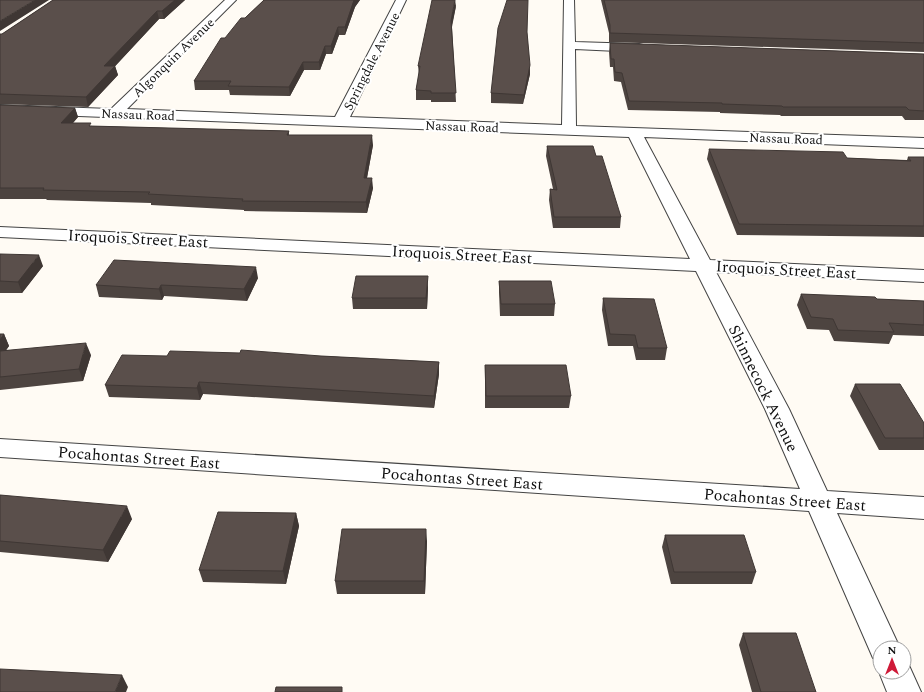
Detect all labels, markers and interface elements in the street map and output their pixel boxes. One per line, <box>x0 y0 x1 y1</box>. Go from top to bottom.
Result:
street label: Springdale Avenue <box>339 9 405 114</box>
street label: Algonquin Avenue <box>128 13 219 102</box>
street label: Nassau Road <box>101 104 175 126</box>
street label: Nassau Road <box>425 116 499 138</box>
street label: Nassau Road <box>749 128 823 150</box>
street label: Iroquois Street East <box>67 223 209 255</box>
street label: Iroquois Street East <box>391 239 533 271</box>
street label: Iroquois Street East <box>715 254 857 286</box>
street label: Shinnecock Avenue <box>722 321 804 456</box>
street label: Pocahontas Street East <box>57 440 221 476</box>
street label: Pocahontas Street East <box>380 461 544 497</box>
street label: Pocahontas Street East <box>703 482 867 518</box>
north arrow <box>872 640 912 680</box>
text: N <box>888 642 897 659</box>

